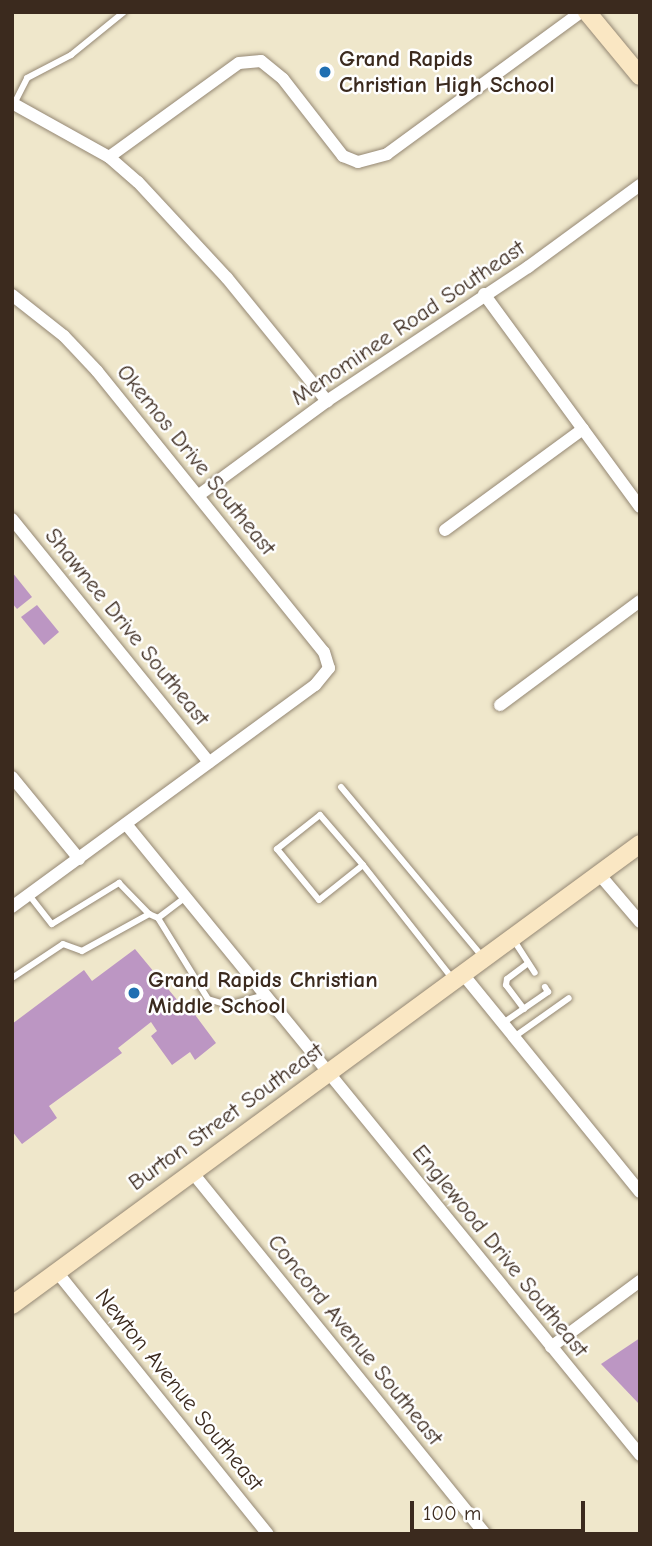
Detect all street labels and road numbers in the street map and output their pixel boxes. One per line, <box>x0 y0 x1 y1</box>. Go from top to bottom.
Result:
street label: Menominee Road Southeast <box>286 234 530 412</box>
street label: Okemos Drive Southeast <box>111 359 281 561</box>
street label: Shawnee Drive Southeast <box>39 523 215 731</box>
street label: Burton Street Southeast <box>123 1037 329 1197</box>
street label: Englewood Drive Southeast <box>406 1139 594 1363</box>
street label: Concord Avenue Southeast <box>261 1229 449 1451</box>
street label: Newton Avenue Southeast <box>89 1284 269 1496</box>

